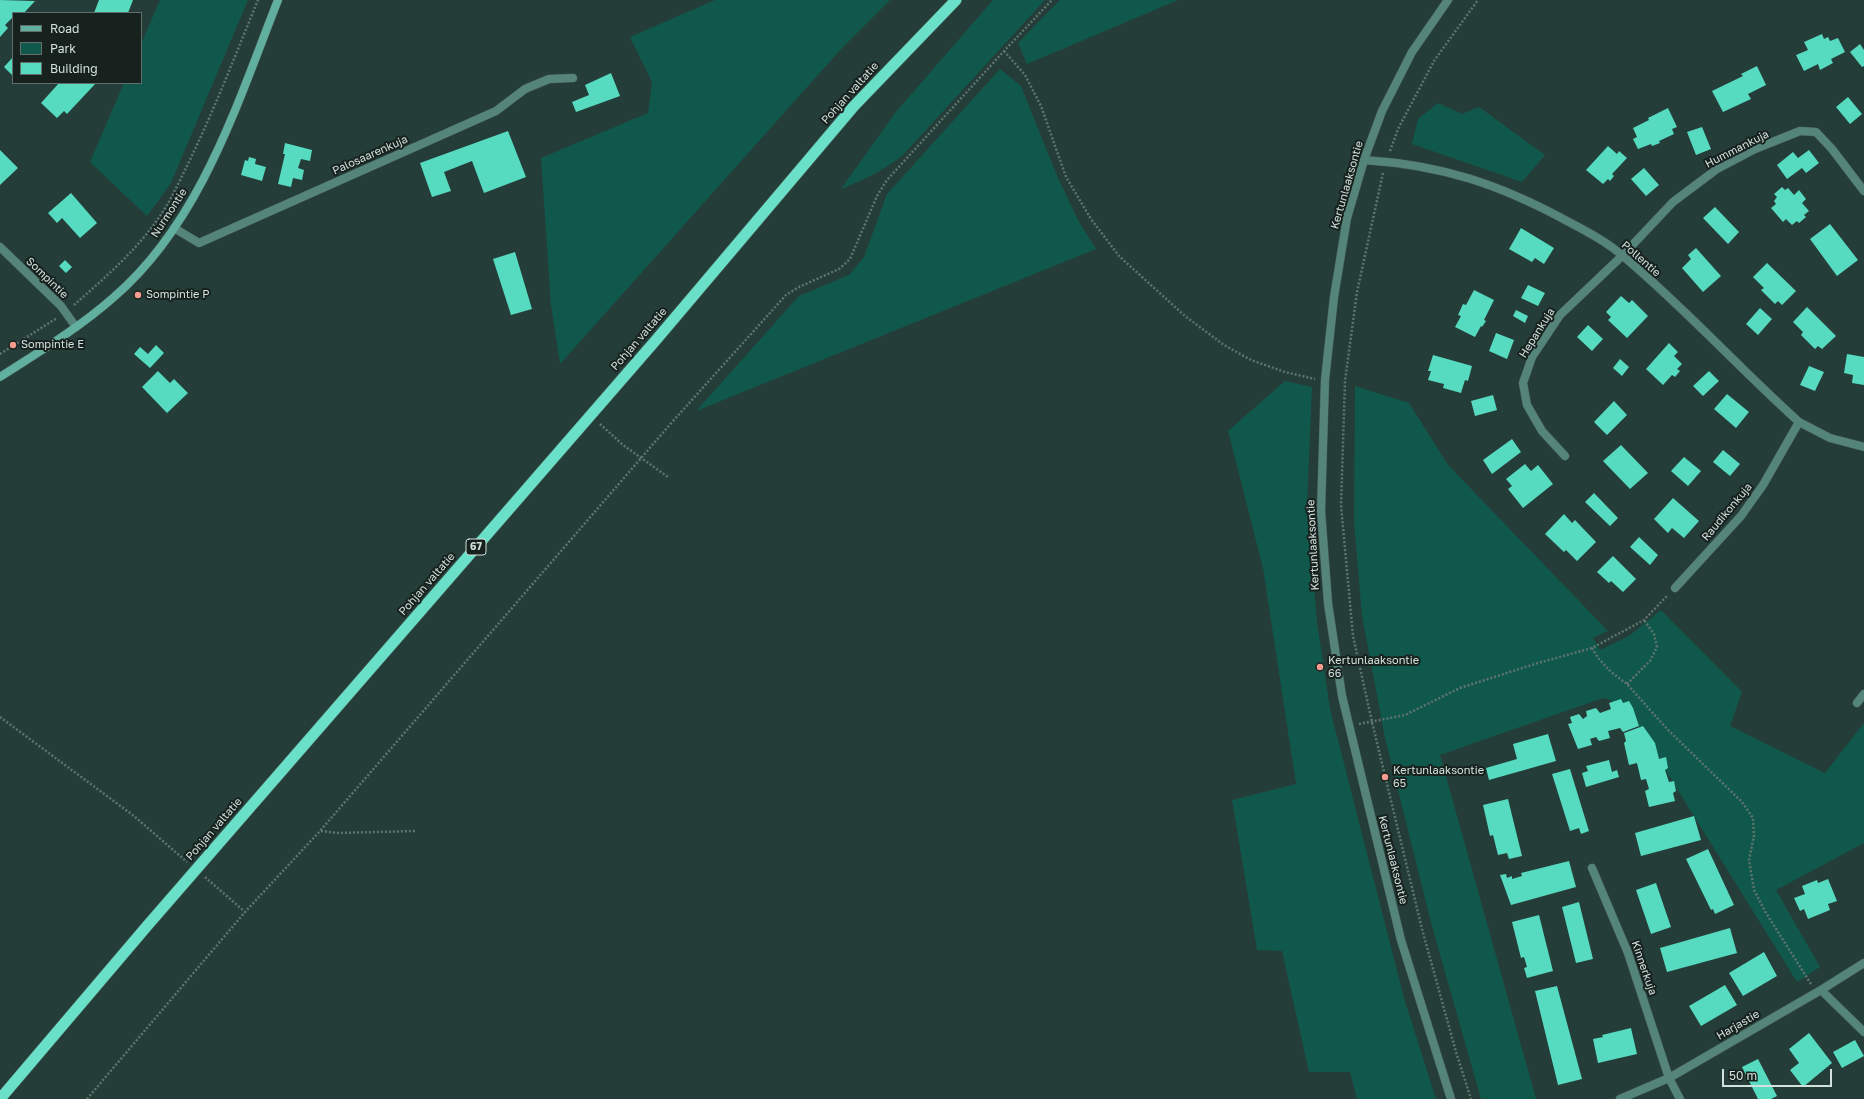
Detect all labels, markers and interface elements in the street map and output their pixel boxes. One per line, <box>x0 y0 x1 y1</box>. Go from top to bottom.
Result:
legend <box>12 12 142 84</box>
text: Road <box>50 21 79 36</box>
text: Park <box>50 41 76 56</box>
street label: Pohjan valtatie <box>819 59 881 127</box>
text: Building <box>50 61 98 76</box>
street label: Hummankuja <box>1703 127 1771 171</box>
street label: Palosaarenkuja <box>330 133 410 177</box>
street label: Kertunlaaksontie <box>1328 139 1366 231</box>
street label: Nurmontie <box>148 186 190 240</box>
street label: Pollentie <box>1619 238 1663 280</box>
street label: Sompintie <box>23 255 71 301</box>
place label: Sompintie P <box>146 288 209 302</box>
marker: Sompintie P <box>133 290 143 300</box>
street label: Pohjan valtatie <box>608 305 670 373</box>
street label: Hepankuja <box>1516 306 1558 360</box>
place label: Sompintie E <box>21 338 84 352</box>
marker: Sompintie E <box>8 340 18 350</box>
street label: Raudikonkuja <box>1699 480 1755 544</box>
street label: Kertunlaaksontie <box>1304 499 1322 591</box>
road number: 67 <box>466 539 486 555</box>
street label: Pohjan valtatie <box>396 550 458 618</box>
place label: Kertunlaaksontie 66 <box>1328 654 1419 680</box>
marker: Kertunlaaksontie 66 <box>1315 662 1325 672</box>
place label: Kertunlaaksontie 65 <box>1393 764 1484 790</box>
marker: Kertunlaaksontie 65 <box>1380 772 1390 782</box>
street label: Pohjan valtatie <box>183 795 245 863</box>
street label: Kertunlaaksontie <box>1376 814 1410 906</box>
street label: Kinnerkuja <box>1629 939 1659 997</box>
street label: Harjastie <box>1714 1007 1762 1043</box>
scale bar <box>1724 1061 1834 1087</box>
text: 50 m <box>1729 1068 1757 1083</box>

